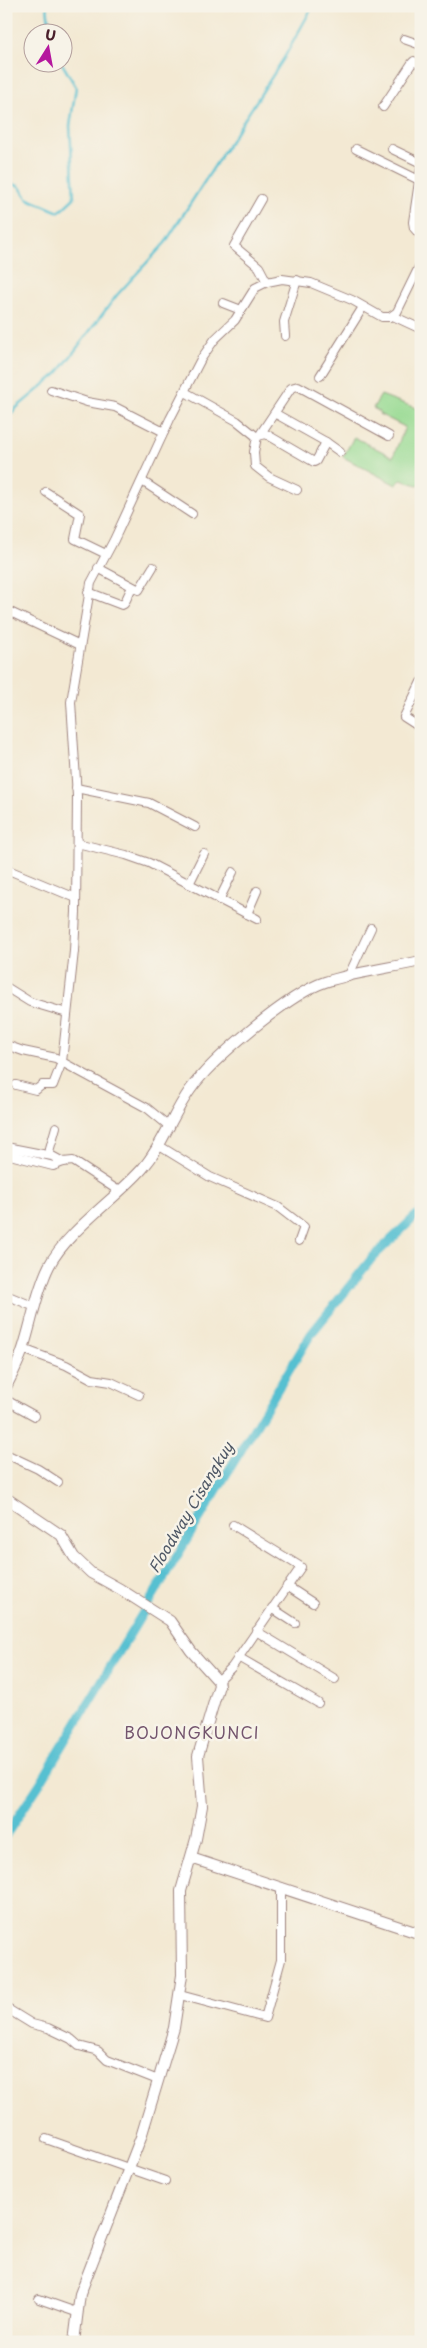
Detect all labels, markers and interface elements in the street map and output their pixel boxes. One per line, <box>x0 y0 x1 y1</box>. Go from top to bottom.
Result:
north arrow <box>22 22 72 72</box>
text: U <box>43 23 58 46</box>
water label: Floodway Cisangkuy <box>142 1436 239 1577</box>
district label: BOJONGKUNCI <box>124 1720 260 1744</box>

